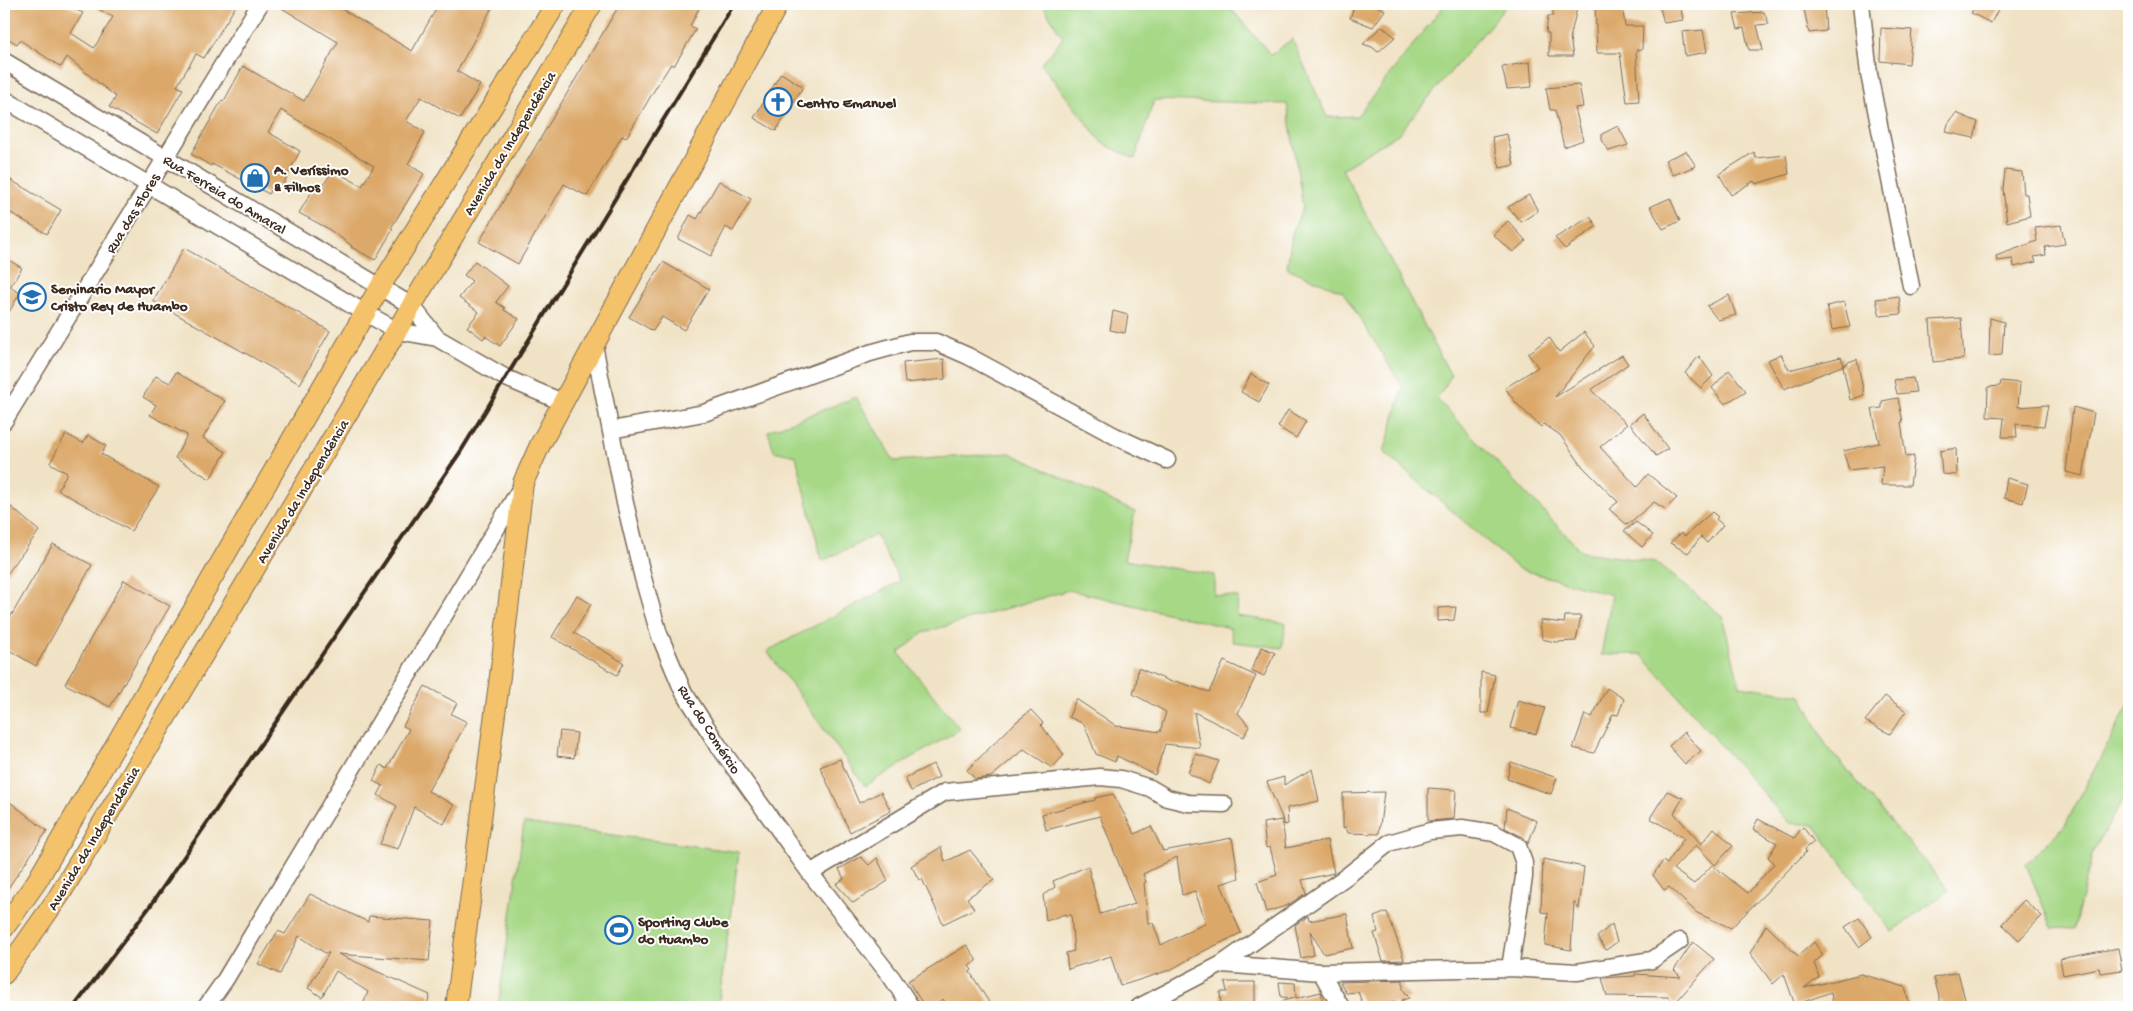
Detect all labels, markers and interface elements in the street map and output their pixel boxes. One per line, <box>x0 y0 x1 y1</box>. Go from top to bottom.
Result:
street label: Avenida da Independência <box>461 68 561 219</box>
church icon: Centro Emanuel <box>763 87 793 117</box>
place label: Centro Emanuel <box>796 95 897 113</box>
street label: Rua Ferreia do Amaral <box>159 152 289 240</box>
place label: A. Veríssimo & Filhos <box>273 162 349 197</box>
shop icon: A. Veríssimo & Filhos <box>240 163 270 193</box>
street label: Rua das Flores <box>103 170 165 257</box>
place label: Seminario Mayor Cristo Rey de Huambo <box>50 281 188 316</box>
school or university icon: Seminario Mayor Cristo Rey de Huambo <box>17 282 47 312</box>
street label: Avenida da Independência <box>254 416 354 567</box>
street label: Rua do Comércio <box>673 682 744 778</box>
street label: Avenida da Independência <box>45 763 145 914</box>
place label: Sporting Clube do Huambo <box>638 914 729 949</box>
sports icon: Sporting Clube do Huambo <box>604 915 634 945</box>

